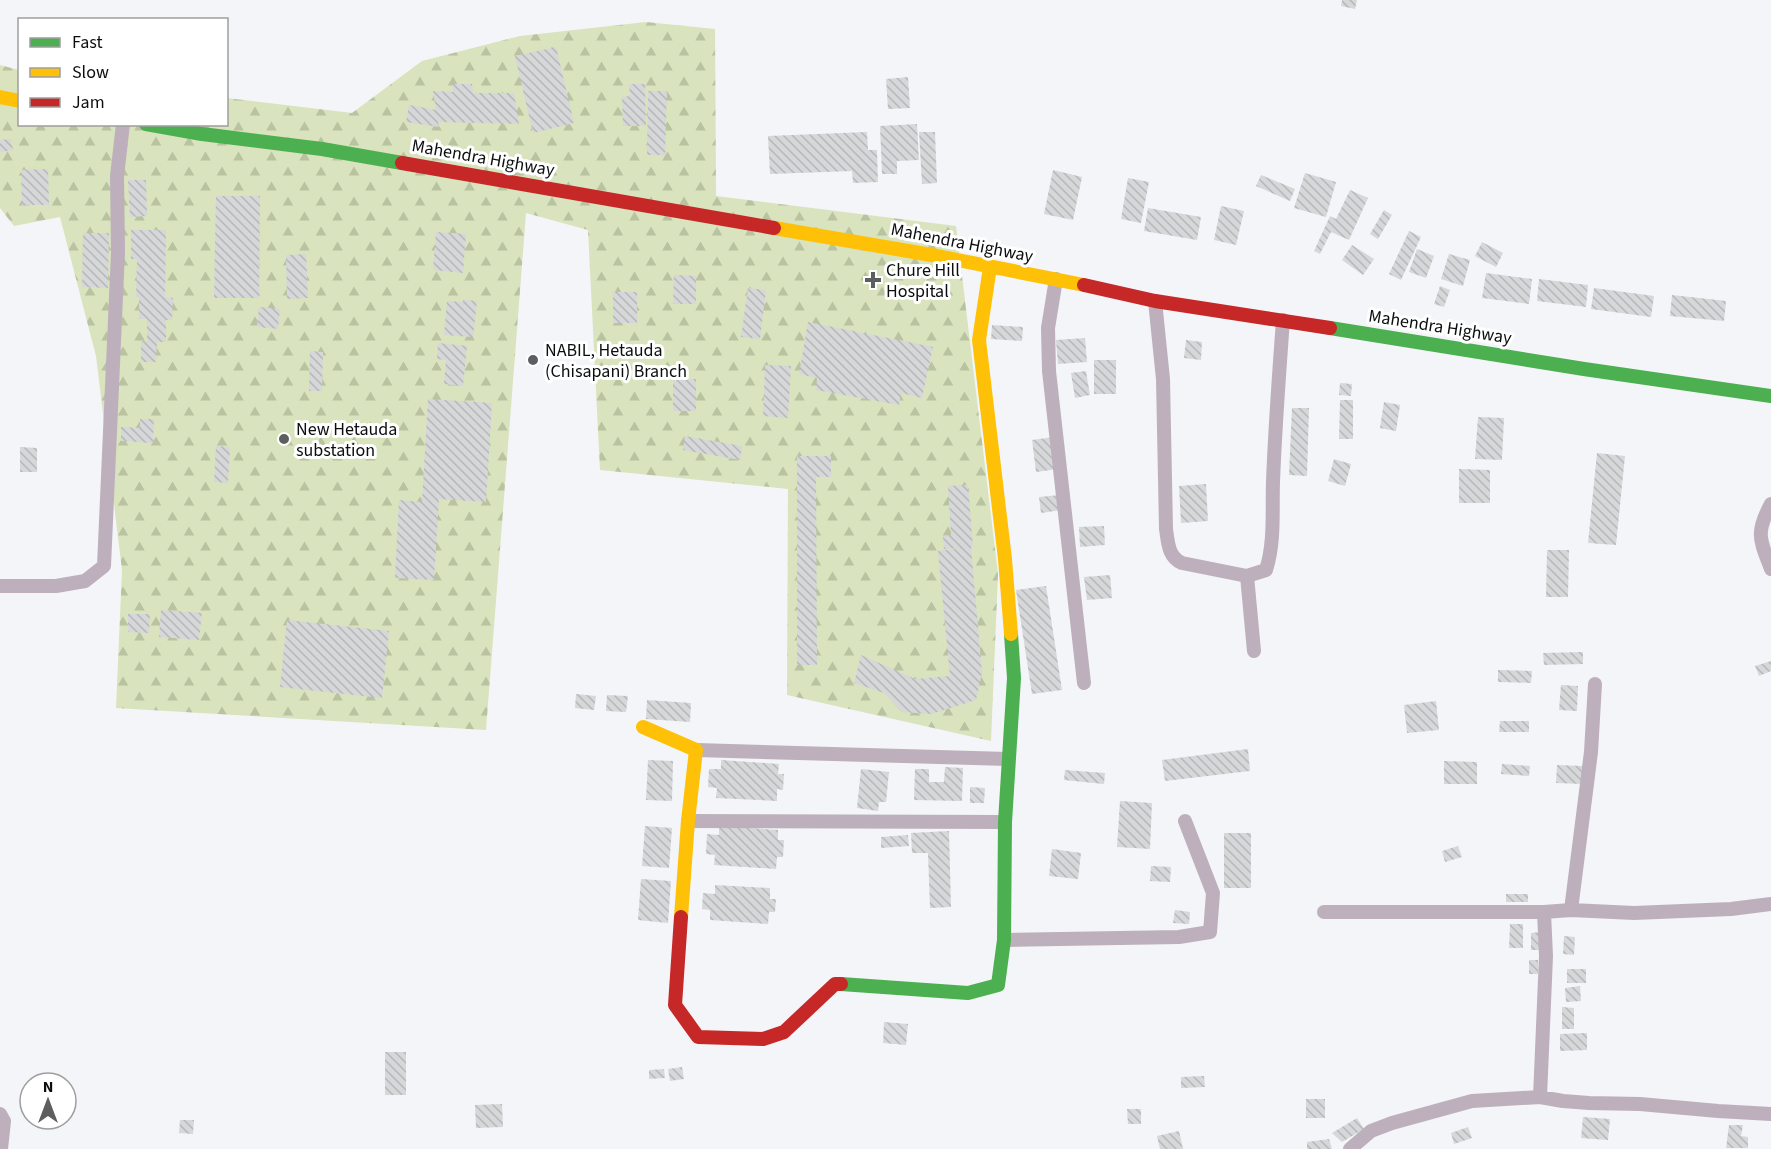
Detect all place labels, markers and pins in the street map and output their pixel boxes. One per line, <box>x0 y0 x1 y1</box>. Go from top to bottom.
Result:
place label: Chure Hill Hospital <box>886 258 960 304</box>
marker: Chure Hill Hospital <box>864 271 882 289</box>
place label: NABIL, Hetauda (Chisapani) Branch <box>545 338 687 384</box>
marker: NABIL, Hetauda (Chisapani) Branch <box>526 353 540 367</box>
place label: New Hetauda substation <box>296 417 397 463</box>
marker: New Hetauda substation <box>277 432 291 446</box>

